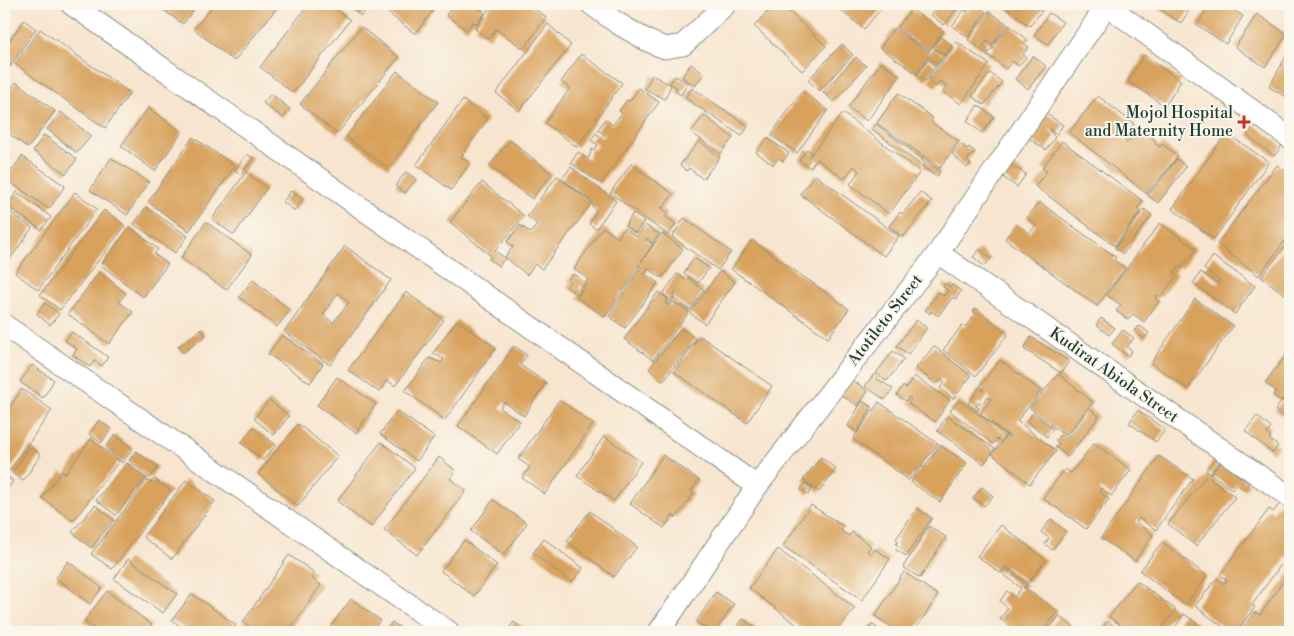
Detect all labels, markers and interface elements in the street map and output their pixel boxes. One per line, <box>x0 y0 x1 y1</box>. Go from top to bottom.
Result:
place label: Mojol Hospital and Maternity Home <box>1085 103 1233 141</box>
marker: Mojol Hospital and Maternity Home <box>1237 115 1251 129</box>
street label: Atotileto Street <box>843 270 927 370</box>
street label: Kudirat Abiola Street <box>1046 323 1183 427</box>

